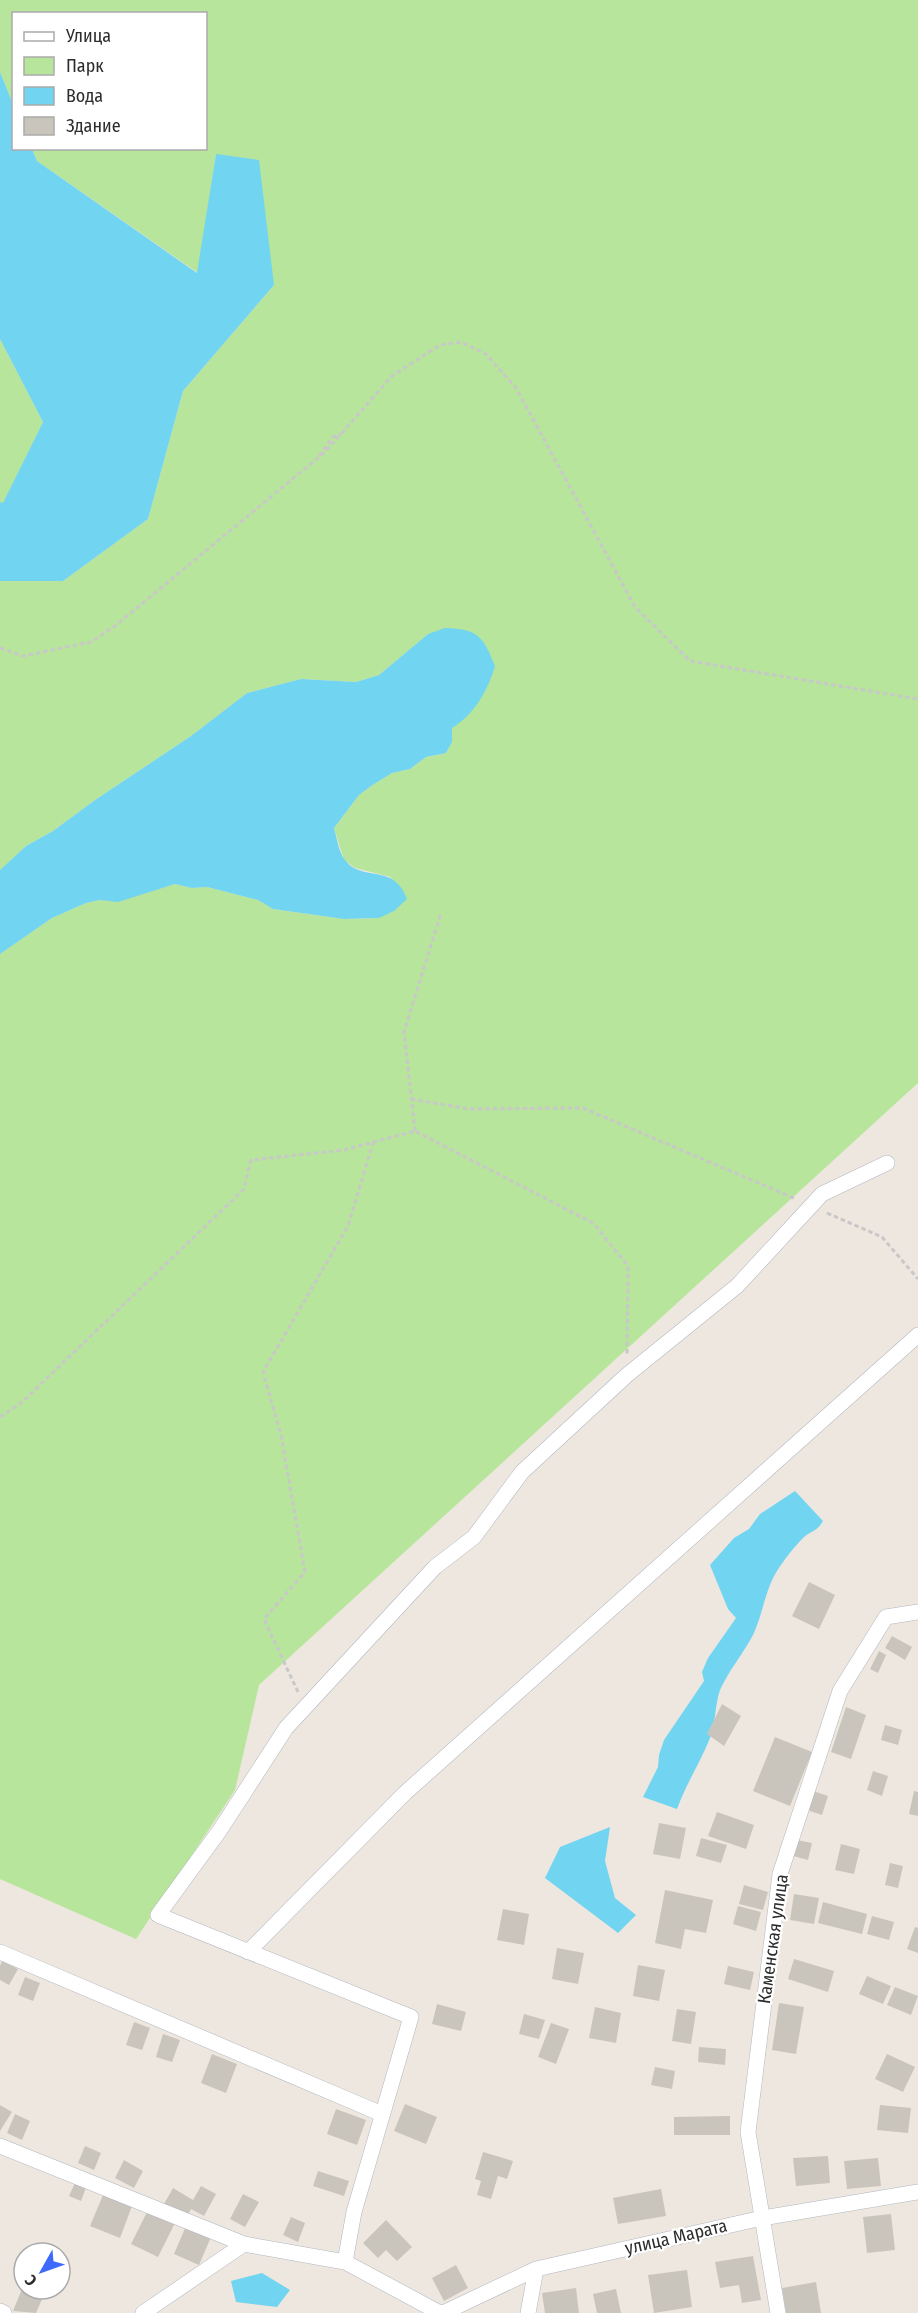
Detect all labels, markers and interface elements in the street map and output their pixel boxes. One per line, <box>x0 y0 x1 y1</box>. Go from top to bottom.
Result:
legend <box>12 12 207 150</box>
text: Улица <box>65 25 111 47</box>
text: Парк <box>66 55 104 77</box>
text: Вода <box>66 85 103 107</box>
text: Здание <box>66 115 121 137</box>
street label: Каменская улица <box>753 1873 793 2005</box>
street label: улица Марата <box>623 2215 729 2259</box>
north arrow <box>12 2241 72 2301</box>
text: С <box>21 2271 41 2290</box>

